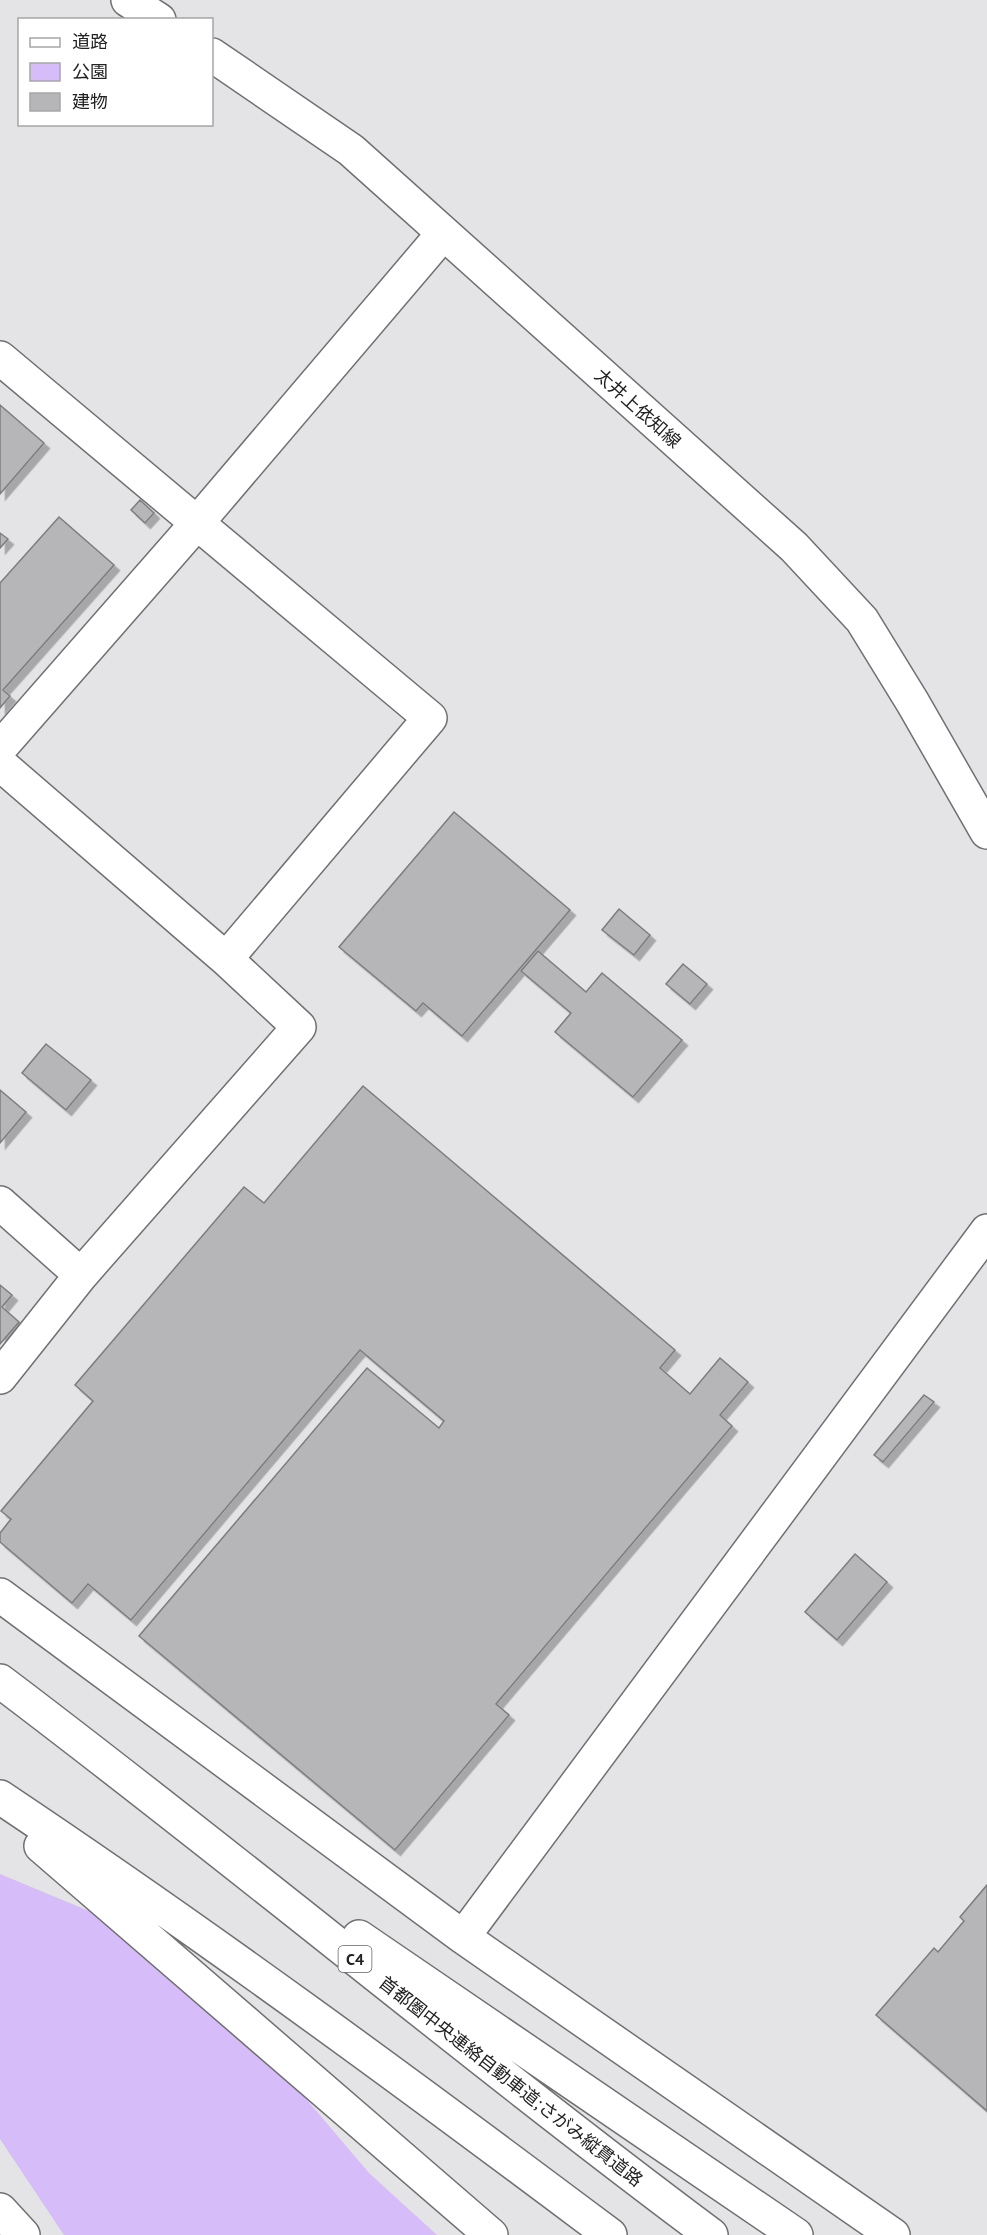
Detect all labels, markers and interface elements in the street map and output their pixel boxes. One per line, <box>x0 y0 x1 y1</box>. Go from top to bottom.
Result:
legend <box>18 18 213 126</box>
text: 道路 <box>72 30 108 53</box>
text: 公園 <box>72 60 108 83</box>
text: 建物 <box>72 90 108 113</box>
street label: 太井上依知線 <box>590 363 686 453</box>
road number: C4 <box>338 1946 372 1972</box>
street label: 首都圏中央連絡自動車道;さがみ縦貫道路 <box>374 1971 648 2191</box>

